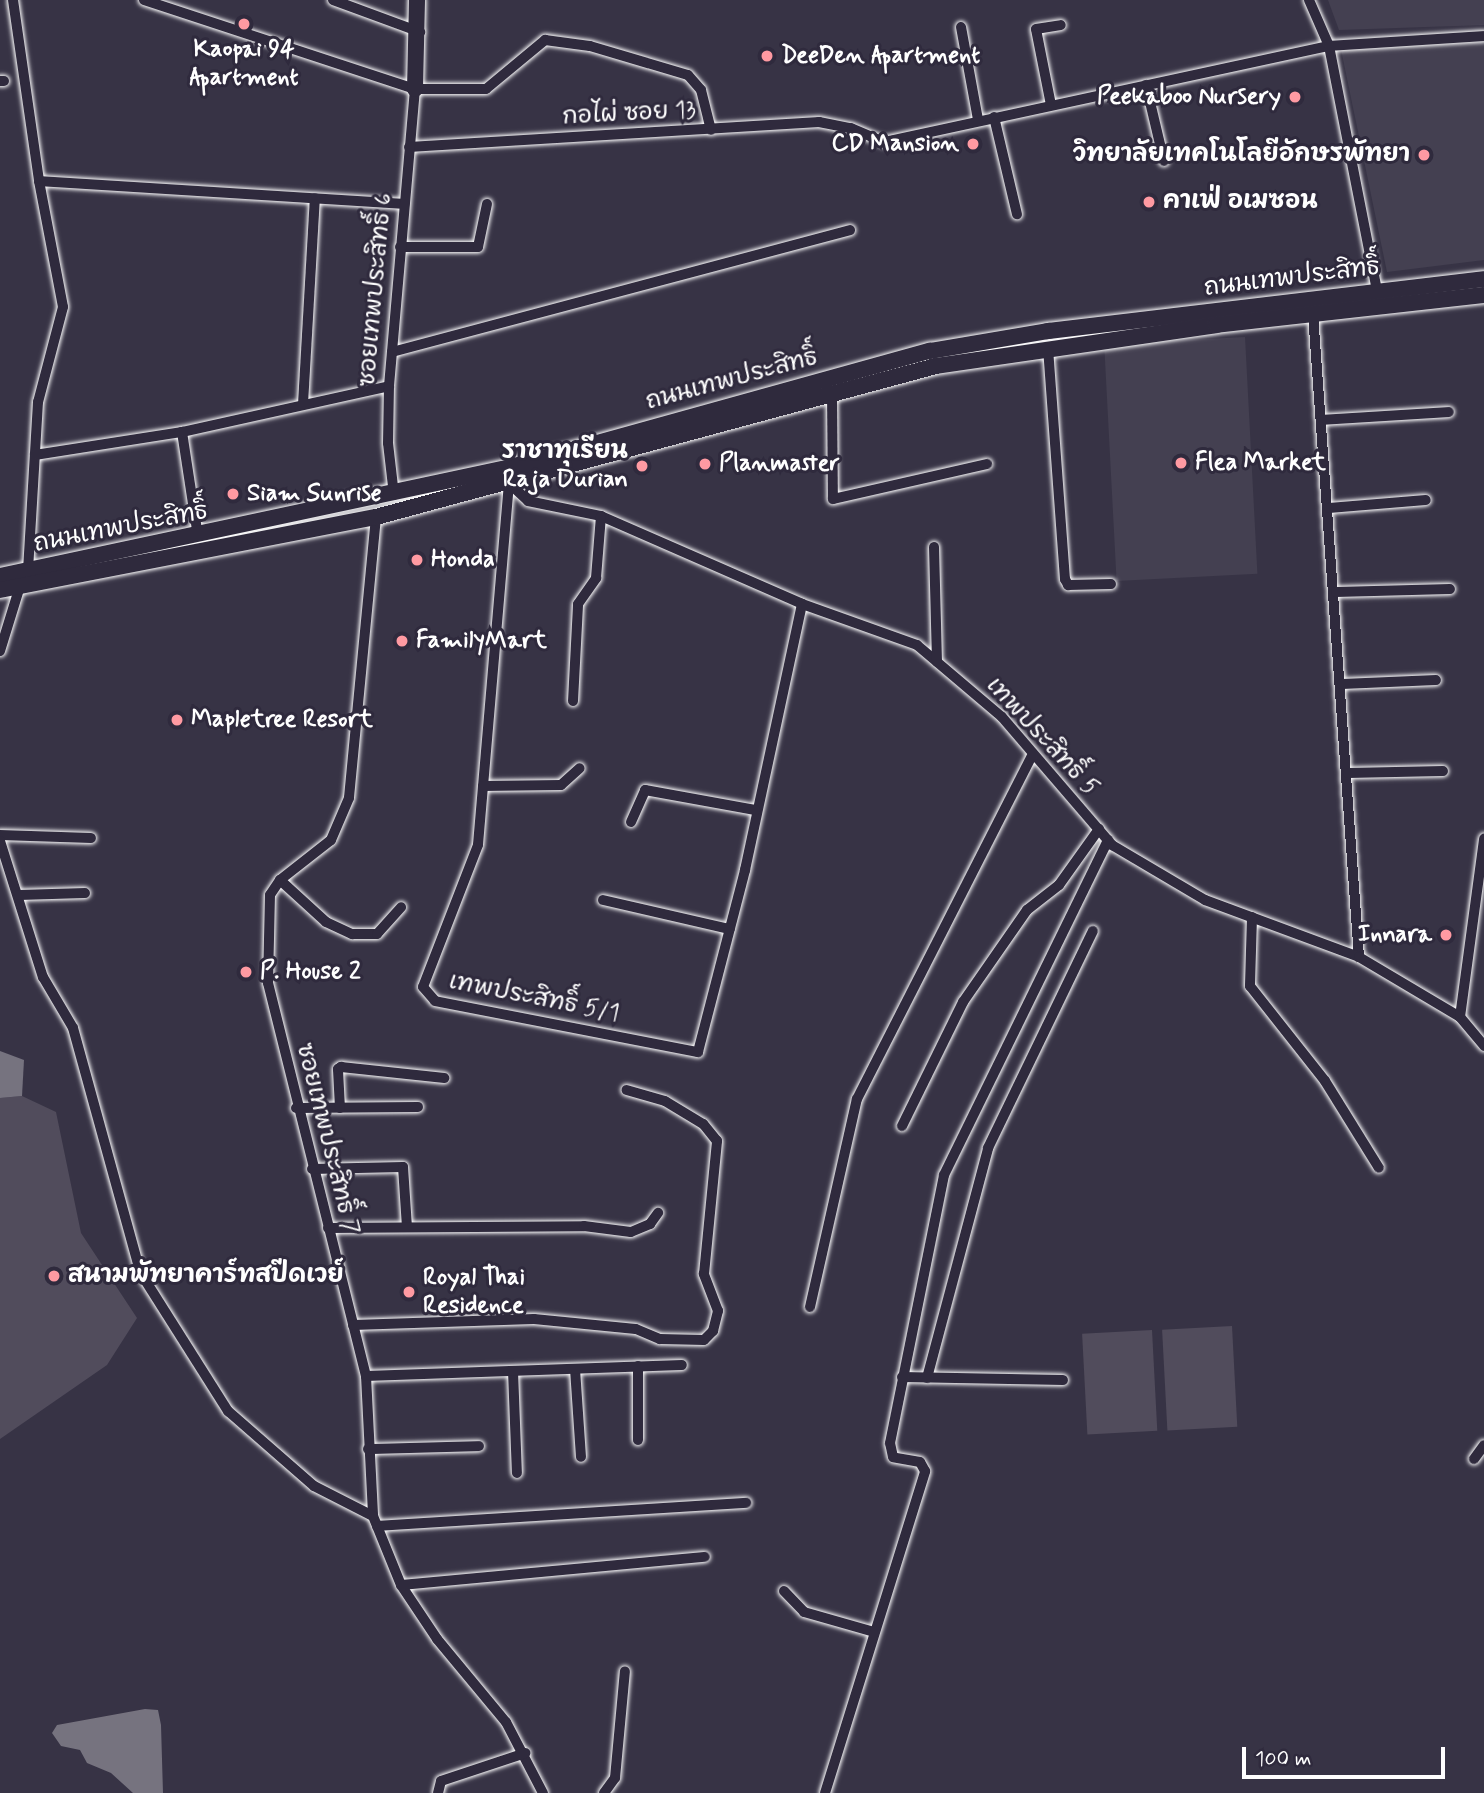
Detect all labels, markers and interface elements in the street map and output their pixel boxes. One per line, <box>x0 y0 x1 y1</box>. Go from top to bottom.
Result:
marker: Kaopai 94 Apartment <box>236 16 252 32</box>
place label: Kaopai 94 Apartment <box>189 36 299 92</box>
place label: DeeDen Apartment <box>781 42 980 70</box>
marker: DeeDen Apartment <box>759 48 775 64</box>
place label: Peekaboo Nursery <box>1099 83 1281 111</box>
marker: Peekaboo Nursery <box>1287 89 1303 105</box>
street label: กอไผ่ ซอย 13 <box>561 96 697 132</box>
place label: CD Mansion <box>837 130 959 158</box>
marker: CD Mansion <box>965 136 981 152</box>
place label: วิทยาลัยเทคโนโลยีอักษรพัทยา <box>1073 141 1410 169</box>
marker: วิทยาลัยเทคโนโลยีอักษรพัทยา <box>1416 147 1432 163</box>
place label: คาเฟ่ อเมซอน <box>1163 188 1318 216</box>
street label: ซอยเทพประสิทธิ์ 6 <box>353 192 399 388</box>
marker: คาเฟ่ อเมซอน <box>1141 194 1157 210</box>
street label: ถนนเทพประสิทธิ์ <box>1202 253 1382 303</box>
street label: ถนนเทพประสิทธิ์ <box>643 343 821 417</box>
place label: ราชาทุเรียน Raja Durian <box>497 438 628 494</box>
place label: Flea Market <box>1195 449 1324 477</box>
place label: Planmaster <box>719 450 840 478</box>
marker: Flea Market <box>1173 455 1189 471</box>
marker: Planmaster <box>697 456 713 472</box>
marker: ราชาทุเรียน Raja Durian <box>634 458 650 474</box>
place label: Siam Sunrise <box>247 480 384 508</box>
marker: Siam Sunrise <box>225 486 241 502</box>
street label: ถนนเทพประสิทธิ์ <box>31 497 211 559</box>
place label: Honda <box>431 546 495 574</box>
marker: Honda <box>409 552 425 568</box>
place label: FamilyMart <box>416 627 547 655</box>
marker: FamilyMart <box>394 633 410 649</box>
street label: เทพประสิทธิ์ 5 <box>980 672 1104 802</box>
place label: Mapletree Resort <box>191 706 374 734</box>
marker: Mapletree Resort <box>169 712 185 728</box>
place label: Innara <box>1358 921 1432 949</box>
marker: Innara <box>1438 927 1454 943</box>
place label: P. House 2 <box>260 958 361 986</box>
marker: P. House 2 <box>238 964 254 980</box>
street label: เทพประสิทธิ์ 5/1 <box>446 967 622 1029</box>
street label: ซอยเทพประสิทธิ์ 7 <box>289 1040 365 1238</box>
place label: สนามพัทยาคาร์ทสปีดเวย์ <box>68 1262 344 1290</box>
place label: Royal Thai Residence <box>423 1264 525 1320</box>
marker: สนามพัทยาคาร์ทสปีดเวย์ <box>46 1268 62 1284</box>
marker: Royal Thai Residence <box>401 1284 417 1300</box>
scale bar <box>1246 1734 1449 1778</box>
text: 100 m <box>1255 1745 1311 1773</box>

